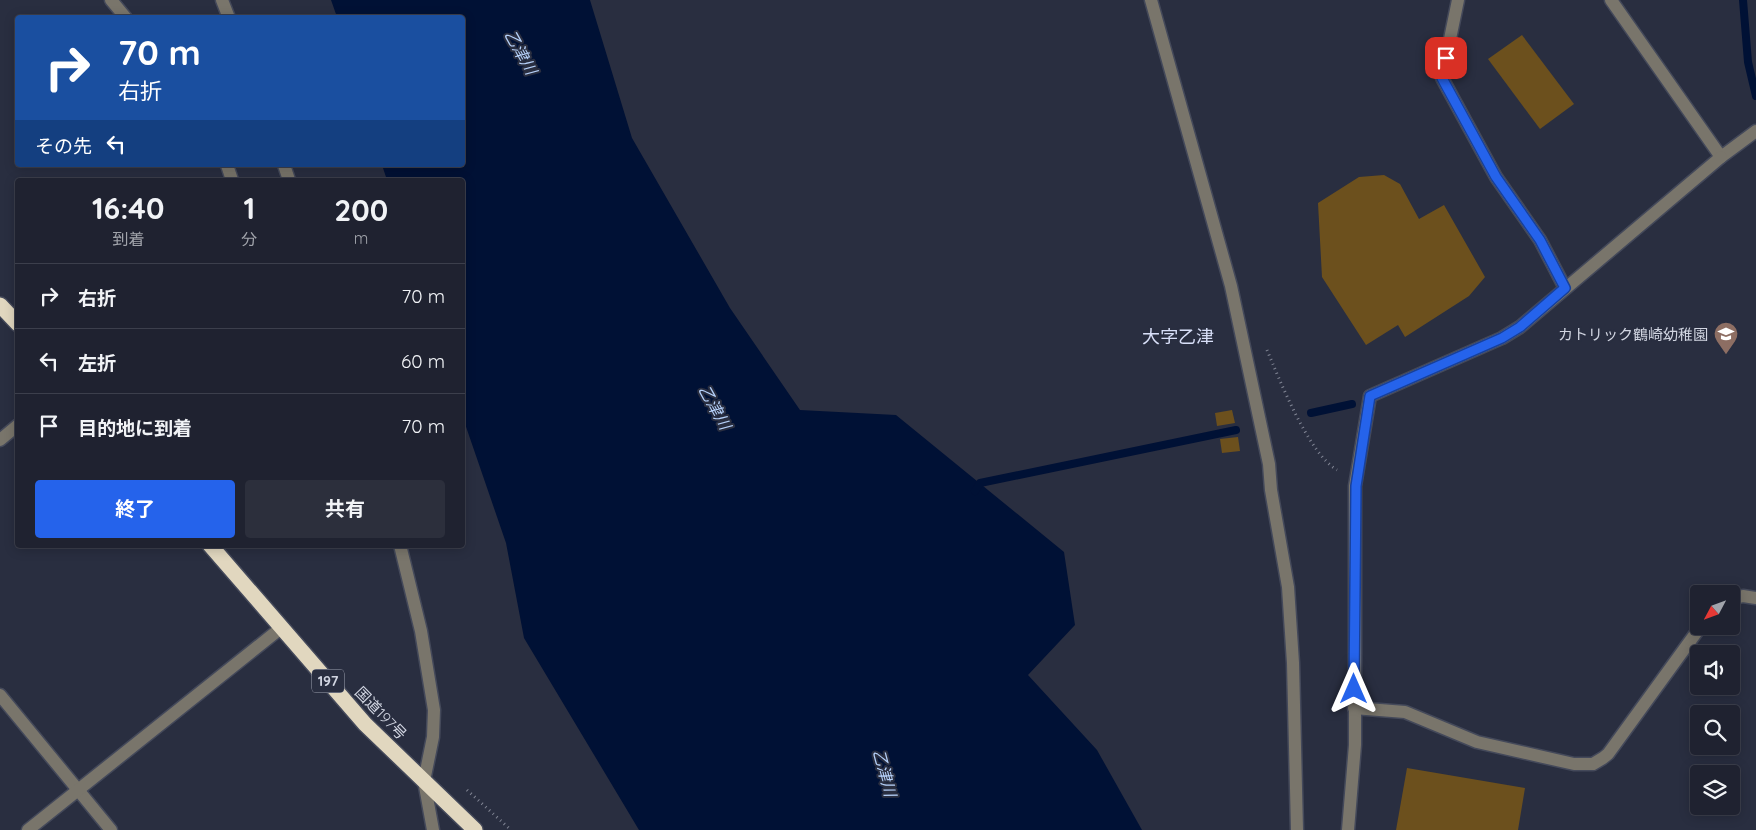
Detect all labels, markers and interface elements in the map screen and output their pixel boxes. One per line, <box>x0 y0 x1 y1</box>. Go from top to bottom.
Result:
water label: 乙津川 <box>501 26 542 80</box>
text: 70 m <box>118 30 201 74</box>
icon: right <box>35 35 100 100</box>
pin <box>1425 37 1467 79</box>
icon: arrive <box>1432 44 1460 72</box>
text: 右折 <box>118 77 162 105</box>
icon: left <box>102 130 130 158</box>
text: その先 <box>35 134 92 158</box>
text: 16:40 <box>92 189 164 227</box>
text: 1 <box>243 189 255 227</box>
text: 200 <box>334 191 388 229</box>
text: m <box>354 228 368 248</box>
text: 到着 <box>112 229 144 249</box>
text: 分 <box>241 229 257 249</box>
icon: right <box>35 282 63 310</box>
text: 70 m <box>401 284 445 308</box>
text: 右折 <box>78 286 116 310</box>
school or university icon: カトリック鶴崎幼稚園 <box>1713 321 1739 355</box>
district label: 大字乙津 <box>1142 325 1214 348</box>
place label: カトリック鶴崎幼稚園 <box>1558 325 1708 344</box>
icon: left <box>35 347 63 375</box>
text: 60 m <box>401 349 445 373</box>
text: 左折 <box>78 351 116 375</box>
water label: 乙津川 <box>695 381 736 435</box>
icon: arrive <box>35 412 63 440</box>
text: 70 m <box>401 414 445 438</box>
text: 目的地に到着 <box>78 416 192 440</box>
button: 終了 <box>35 480 235 538</box>
button: 共有 <box>245 480 445 538</box>
north arrow <box>1690 585 1740 635</box>
map controls <box>1690 585 1740 815</box>
button: sound <box>1690 645 1740 695</box>
position arrow <box>1327 662 1379 714</box>
road number: 197 <box>312 669 344 692</box>
street label: 国道197号 <box>351 683 411 743</box>
button: search <box>1690 705 1740 755</box>
water label: 乙津川 <box>869 747 901 801</box>
button: layers <box>1690 765 1740 815</box>

